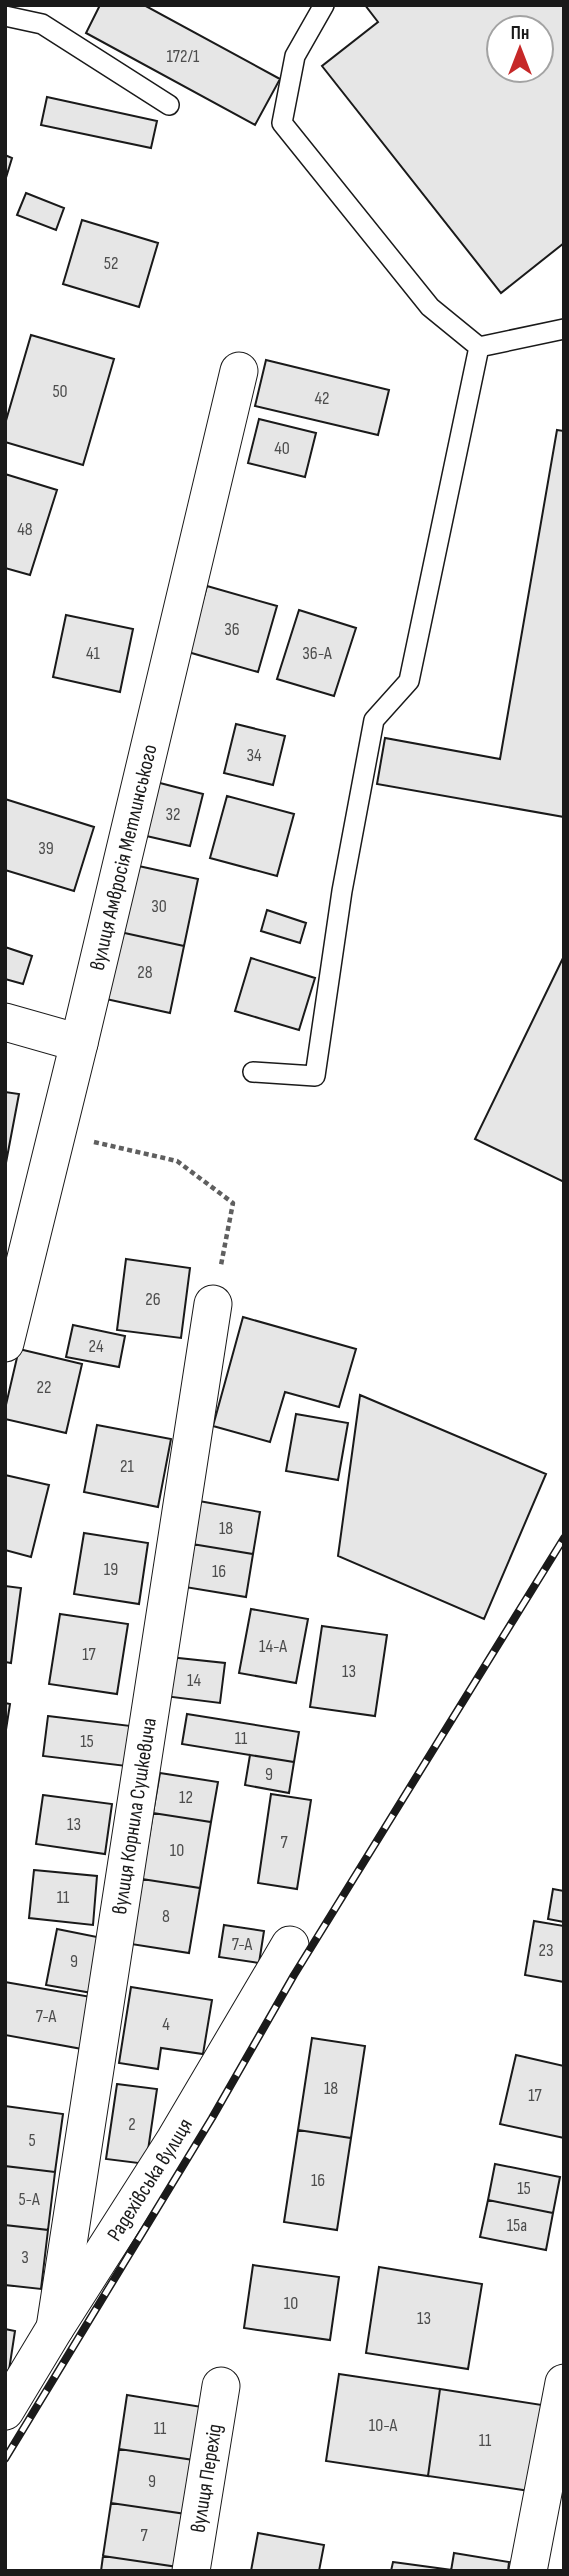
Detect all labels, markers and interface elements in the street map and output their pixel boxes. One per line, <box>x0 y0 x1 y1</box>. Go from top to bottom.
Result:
north arrow <box>485 14 555 84</box>
text: Пн <box>511 22 529 45</box>
house number: 172/1 <box>167 46 200 67</box>
house number: 52 <box>104 253 118 274</box>
house number: 50 <box>52 381 68 402</box>
house number: 42 <box>314 388 330 409</box>
house number: 40 <box>274 438 290 459</box>
house number: 48 <box>17 519 33 540</box>
house number: 36 <box>224 619 240 640</box>
house number: 41 <box>86 643 101 664</box>
house number: 36-А <box>302 643 332 664</box>
street label: вулиця Амвросія Метлинського <box>85 742 163 973</box>
house number: 34 <box>246 745 262 766</box>
house number: 32 <box>166 804 180 825</box>
house number: 39 <box>38 838 54 859</box>
house number: 30 <box>151 896 167 917</box>
house number: 28 <box>137 962 153 983</box>
house number: 26 <box>145 1289 161 1310</box>
house number: 24 <box>89 1336 104 1357</box>
house number: 22 <box>37 1377 51 1398</box>
house number: 21 <box>120 1456 135 1477</box>
house number: 18 <box>219 1518 233 1539</box>
house number: 19 <box>104 1559 118 1580</box>
house number: 16 <box>212 1561 226 1582</box>
house number: 14-А <box>259 1636 287 1657</box>
house number: 17 <box>82 1644 97 1665</box>
house number: 13 <box>342 1661 356 1682</box>
house number: 14 <box>187 1670 201 1691</box>
street label: вулиця Корнила Сушкевича <box>107 1716 162 1916</box>
house number: 11 <box>235 1728 248 1749</box>
house number: 15 <box>80 1731 94 1752</box>
house number: 9 <box>265 1764 273 1785</box>
house number: 12 <box>179 1787 193 1808</box>
house number: 13 <box>67 1814 81 1835</box>
house number: 7 <box>280 1832 288 1853</box>
house number: 10 <box>170 1840 184 1861</box>
house number: 11 <box>57 1887 70 1908</box>
house number: 8 <box>162 1906 170 1927</box>
house number: 7-А <box>232 1934 252 1955</box>
house number: 23 <box>539 1940 554 1961</box>
house number: 9 <box>70 1951 78 1972</box>
house number: 7-А <box>36 2006 56 2027</box>
house number: 4 <box>162 2014 170 2035</box>
house number: 18 <box>324 2078 338 2099</box>
house number: 17 <box>528 2085 543 2106</box>
street label: Радехівська вулиця <box>102 2114 198 2246</box>
house number: 2 <box>128 2114 136 2135</box>
house number: 5 <box>28 2130 36 2151</box>
house number: 16 <box>311 2170 325 2191</box>
house number: 15 <box>517 2178 531 2199</box>
house number: 5-А <box>18 2189 40 2210</box>
house number: 15а <box>507 2215 527 2236</box>
house number: 3 <box>21 2247 29 2268</box>
house number: 10 <box>284 2293 298 2314</box>
house number: 13 <box>417 2308 431 2329</box>
house number: 10-А <box>369 2415 397 2436</box>
house number: 11 <box>154 2418 167 2439</box>
street label: вулиця Перехід <box>185 2422 228 2535</box>
house number: 11 <box>479 2430 492 2451</box>
house number: 9 <box>148 2471 156 2492</box>
house number: 7 <box>140 2525 148 2546</box>

